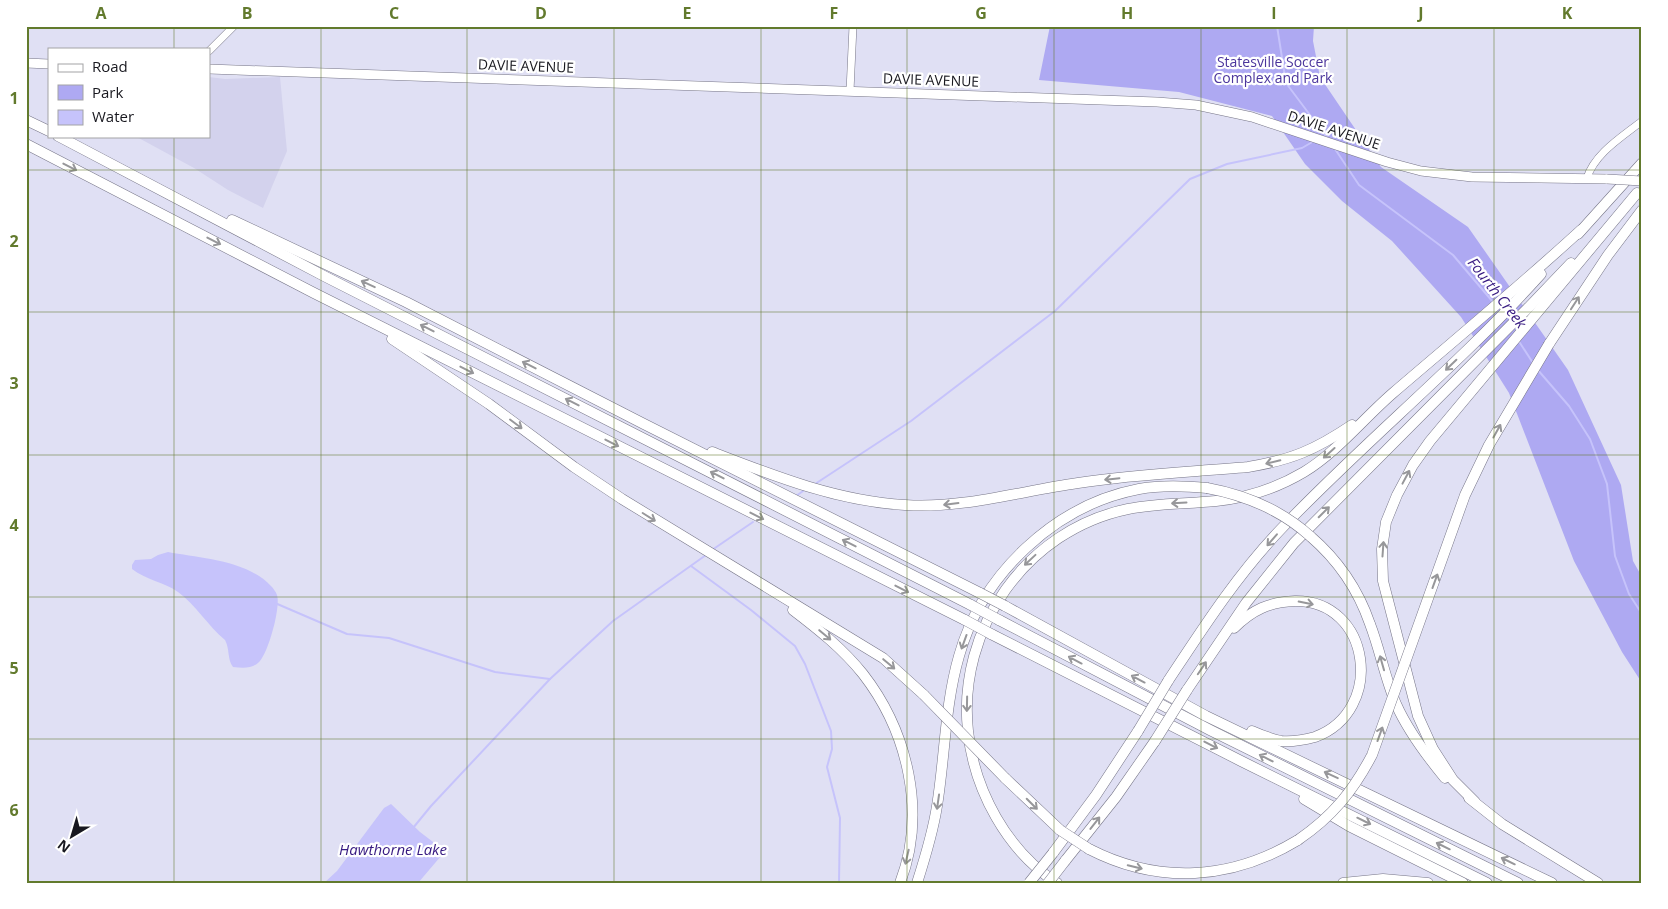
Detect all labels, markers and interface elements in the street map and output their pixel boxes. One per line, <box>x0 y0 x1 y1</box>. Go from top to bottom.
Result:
text: A <box>95 2 107 24</box>
text: B <box>242 2 252 24</box>
text: C <box>389 2 399 24</box>
text: D <box>535 2 547 24</box>
text: E <box>683 2 692 24</box>
text: F <box>830 2 838 24</box>
text: G <box>975 2 987 24</box>
text: H <box>1121 2 1133 24</box>
text: I <box>1271 2 1277 24</box>
text: J <box>1416 2 1424 24</box>
text: K <box>1562 2 1573 24</box>
legend <box>48 48 210 138</box>
park label: Statesville Soccer Complex and Park <box>1214 52 1333 87</box>
street label: DAVIE AVENUE <box>478 54 574 77</box>
text: Road <box>92 56 128 76</box>
street label: DAVIE AVENUE <box>883 68 979 91</box>
text: Park <box>92 82 123 102</box>
text: 1 <box>9 87 19 109</box>
text: Water <box>92 106 134 126</box>
street label: DAVIE AVENUE <box>1285 106 1383 153</box>
one-way arrow <box>62 162 77 172</box>
text: 2 <box>9 230 19 252</box>
one-way arrow <box>206 237 221 246</box>
water label: Fourth Creek <box>1464 253 1532 332</box>
one-way arrow <box>361 279 376 289</box>
one-way arrow <box>1570 296 1580 310</box>
one-way arrow <box>420 323 435 332</box>
one-way arrow <box>1444 359 1457 371</box>
one-way arrow <box>522 360 537 369</box>
one-way arrow <box>459 365 474 375</box>
text: 3 <box>9 372 19 394</box>
one-way arrow <box>565 397 580 406</box>
one-way arrow <box>509 419 522 430</box>
one-way arrow <box>1492 424 1502 439</box>
one-way arrow <box>604 439 619 448</box>
one-way arrow <box>1322 447 1335 459</box>
one-way arrow <box>1266 458 1282 467</box>
one-way arrow <box>710 470 725 480</box>
one-way arrow <box>1401 470 1411 485</box>
one-way arrow <box>1104 474 1120 484</box>
one-way arrow <box>943 499 959 509</box>
one-way arrow <box>1171 499 1187 508</box>
one-way arrow <box>1317 507 1329 519</box>
one-way arrow <box>642 512 656 522</box>
one-way arrow <box>749 512 764 521</box>
text: 4 <box>9 514 19 536</box>
one-way arrow <box>1266 533 1278 546</box>
one-way arrow <box>842 538 857 547</box>
one-way arrow <box>1378 541 1387 557</box>
one-way arrow <box>1024 554 1037 566</box>
one-way arrow <box>1431 574 1440 589</box>
one-way arrow <box>894 585 909 594</box>
one-way arrow <box>1297 599 1313 608</box>
one-way arrow <box>818 629 831 640</box>
one-way arrow <box>959 634 968 650</box>
one-way arrow <box>1068 655 1083 664</box>
one-way arrow <box>1377 655 1386 671</box>
text: 5 <box>9 657 19 679</box>
one-way arrow <box>883 658 896 670</box>
one-way arrow <box>1197 661 1207 675</box>
one-way arrow <box>1131 674 1146 684</box>
one-way arrow <box>962 696 972 712</box>
one-way arrow <box>1376 727 1385 742</box>
one-way arrow <box>1203 741 1218 751</box>
one-way arrow <box>1259 753 1274 762</box>
one-way arrow <box>1324 770 1339 779</box>
one-way arrow <box>932 794 942 810</box>
one-way arrow <box>1026 798 1038 811</box>
text: 6 <box>9 799 19 821</box>
north arrow <box>48 812 98 862</box>
one-way arrow <box>1090 817 1101 830</box>
one-way arrow <box>1356 817 1371 827</box>
text: N <box>53 836 74 858</box>
water label: Hawthorne Lake <box>339 839 447 859</box>
one-way arrow <box>1436 841 1451 850</box>
one-way arrow <box>902 849 911 865</box>
one-way arrow <box>1501 856 1516 865</box>
one-way arrow <box>1126 863 1142 872</box>

